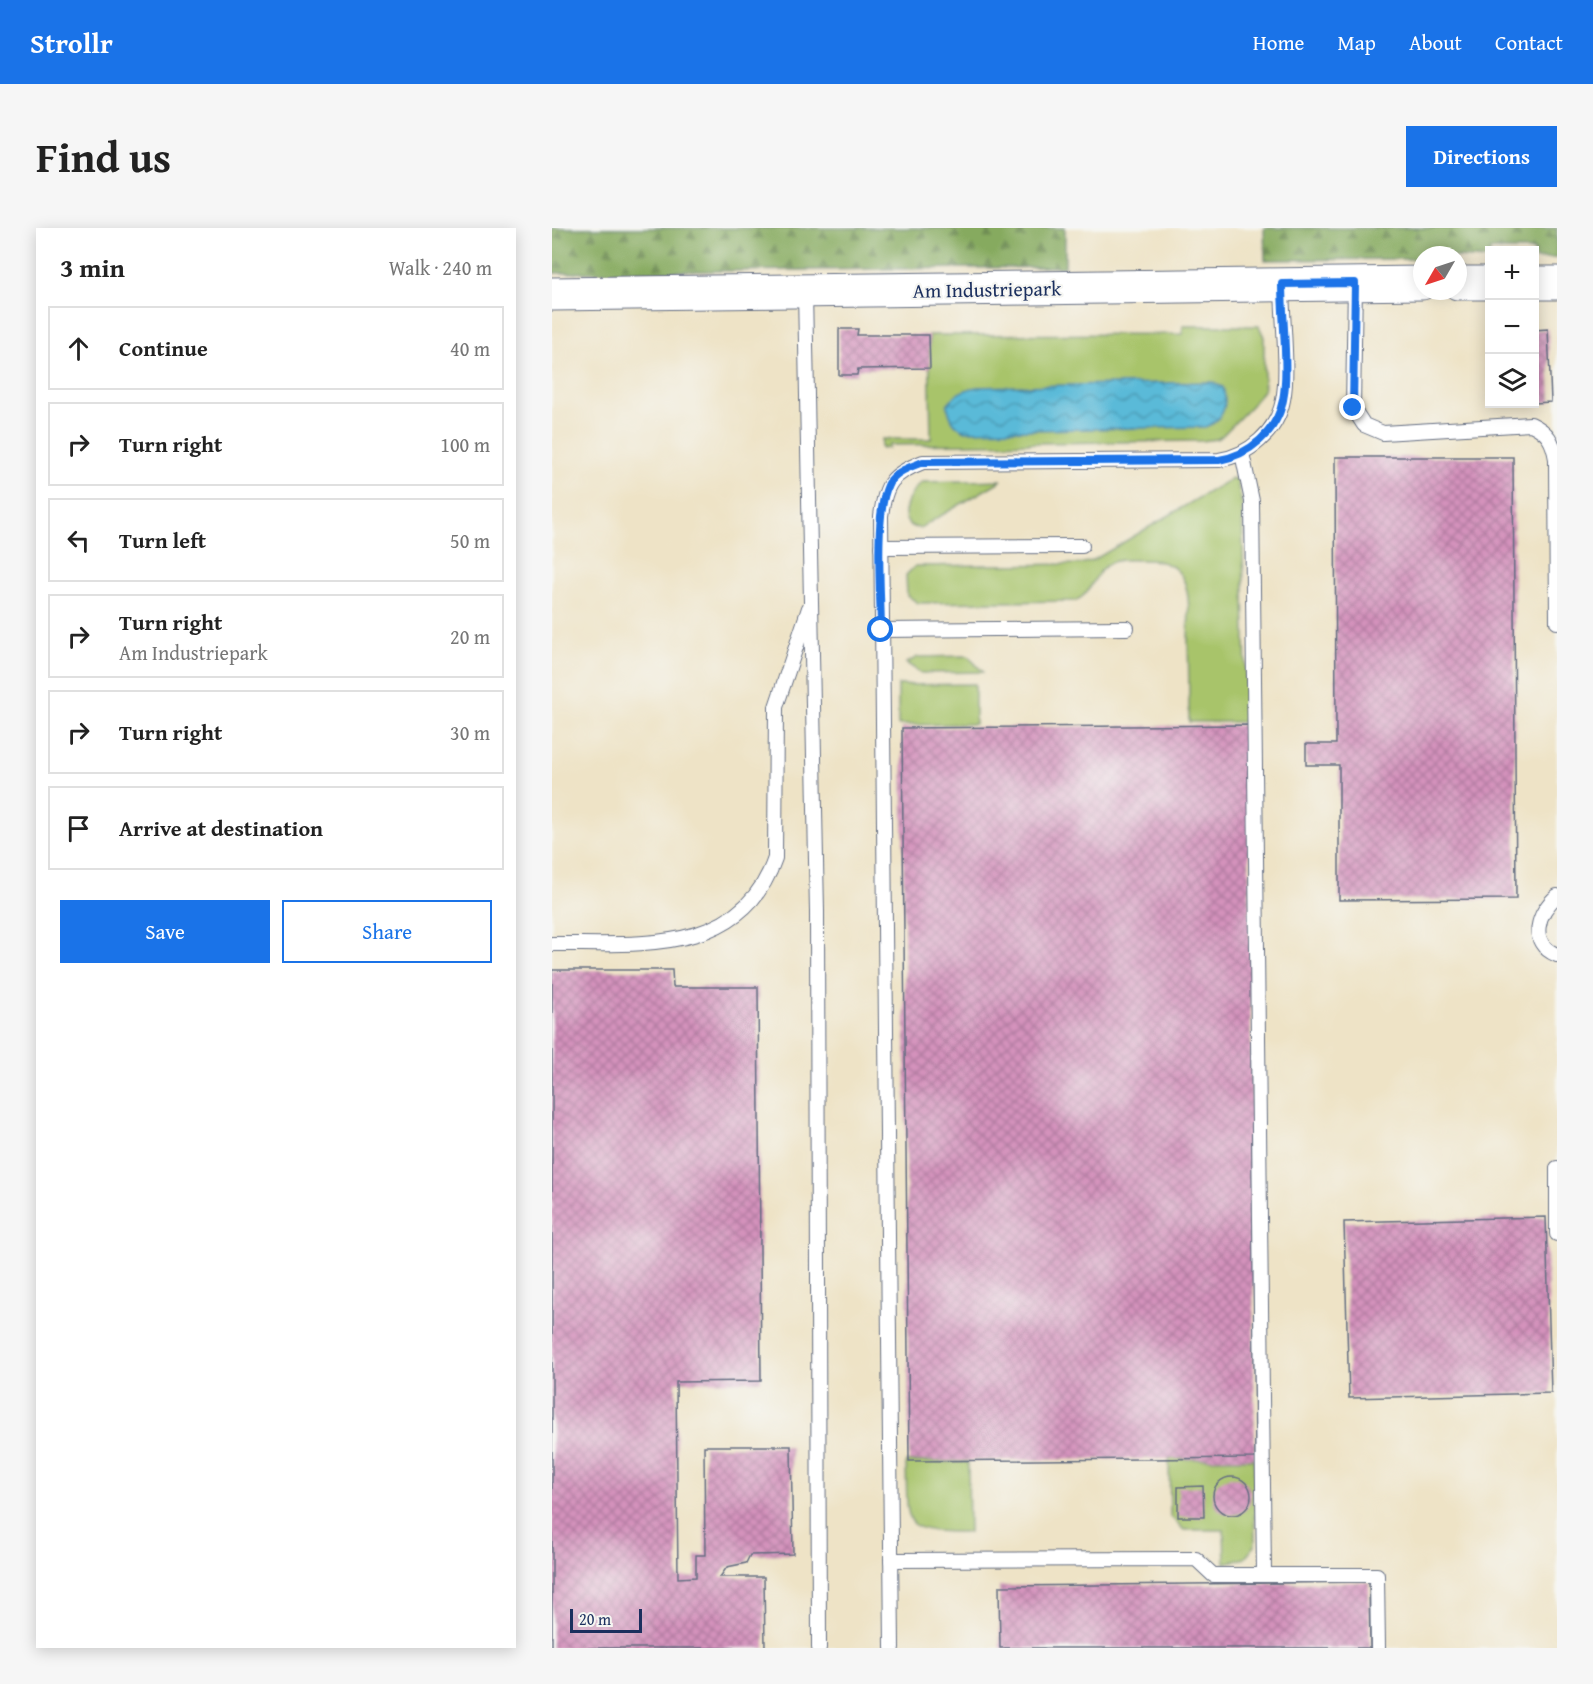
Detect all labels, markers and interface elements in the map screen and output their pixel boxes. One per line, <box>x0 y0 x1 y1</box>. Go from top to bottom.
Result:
text: Strollr <box>30 22 113 63</box>
text: Home <box>1253 27 1304 58</box>
text: Map <box>1337 27 1376 58</box>
text: About <box>1409 27 1462 58</box>
text: Contact <box>1495 27 1563 58</box>
text: Find us <box>36 126 171 187</box>
button: Directions <box>1406 126 1557 187</box>
north arrow <box>1413 246 1467 300</box>
map controls <box>1485 246 1539 408</box>
button: + <box>1485 246 1539 300</box>
text: 3 min <box>60 248 125 287</box>
text: Walk · 240 m <box>389 253 492 282</box>
street label: Am Industriepark <box>912 273 1062 305</box>
button: − <box>1485 300 1539 354</box>
icon: ahead <box>62 332 95 365</box>
text: Continue <box>119 332 208 364</box>
text: 40 m <box>450 334 490 363</box>
button: layers <box>1485 354 1539 408</box>
route end <box>1339 394 1365 420</box>
icon: right <box>62 428 95 461</box>
text: Turn right <box>119 428 222 460</box>
text: 100 m <box>440 430 490 459</box>
icon: left <box>62 524 95 557</box>
text: Turn left <box>119 524 206 556</box>
text: 50 m <box>450 526 490 555</box>
text: Turn right <box>119 606 222 638</box>
route start <box>867 616 893 642</box>
icon: right <box>62 620 95 653</box>
text: 20 m <box>450 622 490 651</box>
text: Am Industriepark <box>119 638 268 667</box>
icon: right <box>62 716 95 749</box>
text: Turn right <box>119 716 222 748</box>
text: 30 m <box>450 718 490 747</box>
icon: arrive <box>62 812 95 845</box>
text: Arrive at destination <box>119 812 323 844</box>
button: Save <box>60 900 270 963</box>
button: Share <box>282 900 492 963</box>
scale bar <box>570 1606 642 1634</box>
text: 20 m <box>579 1607 611 1631</box>

